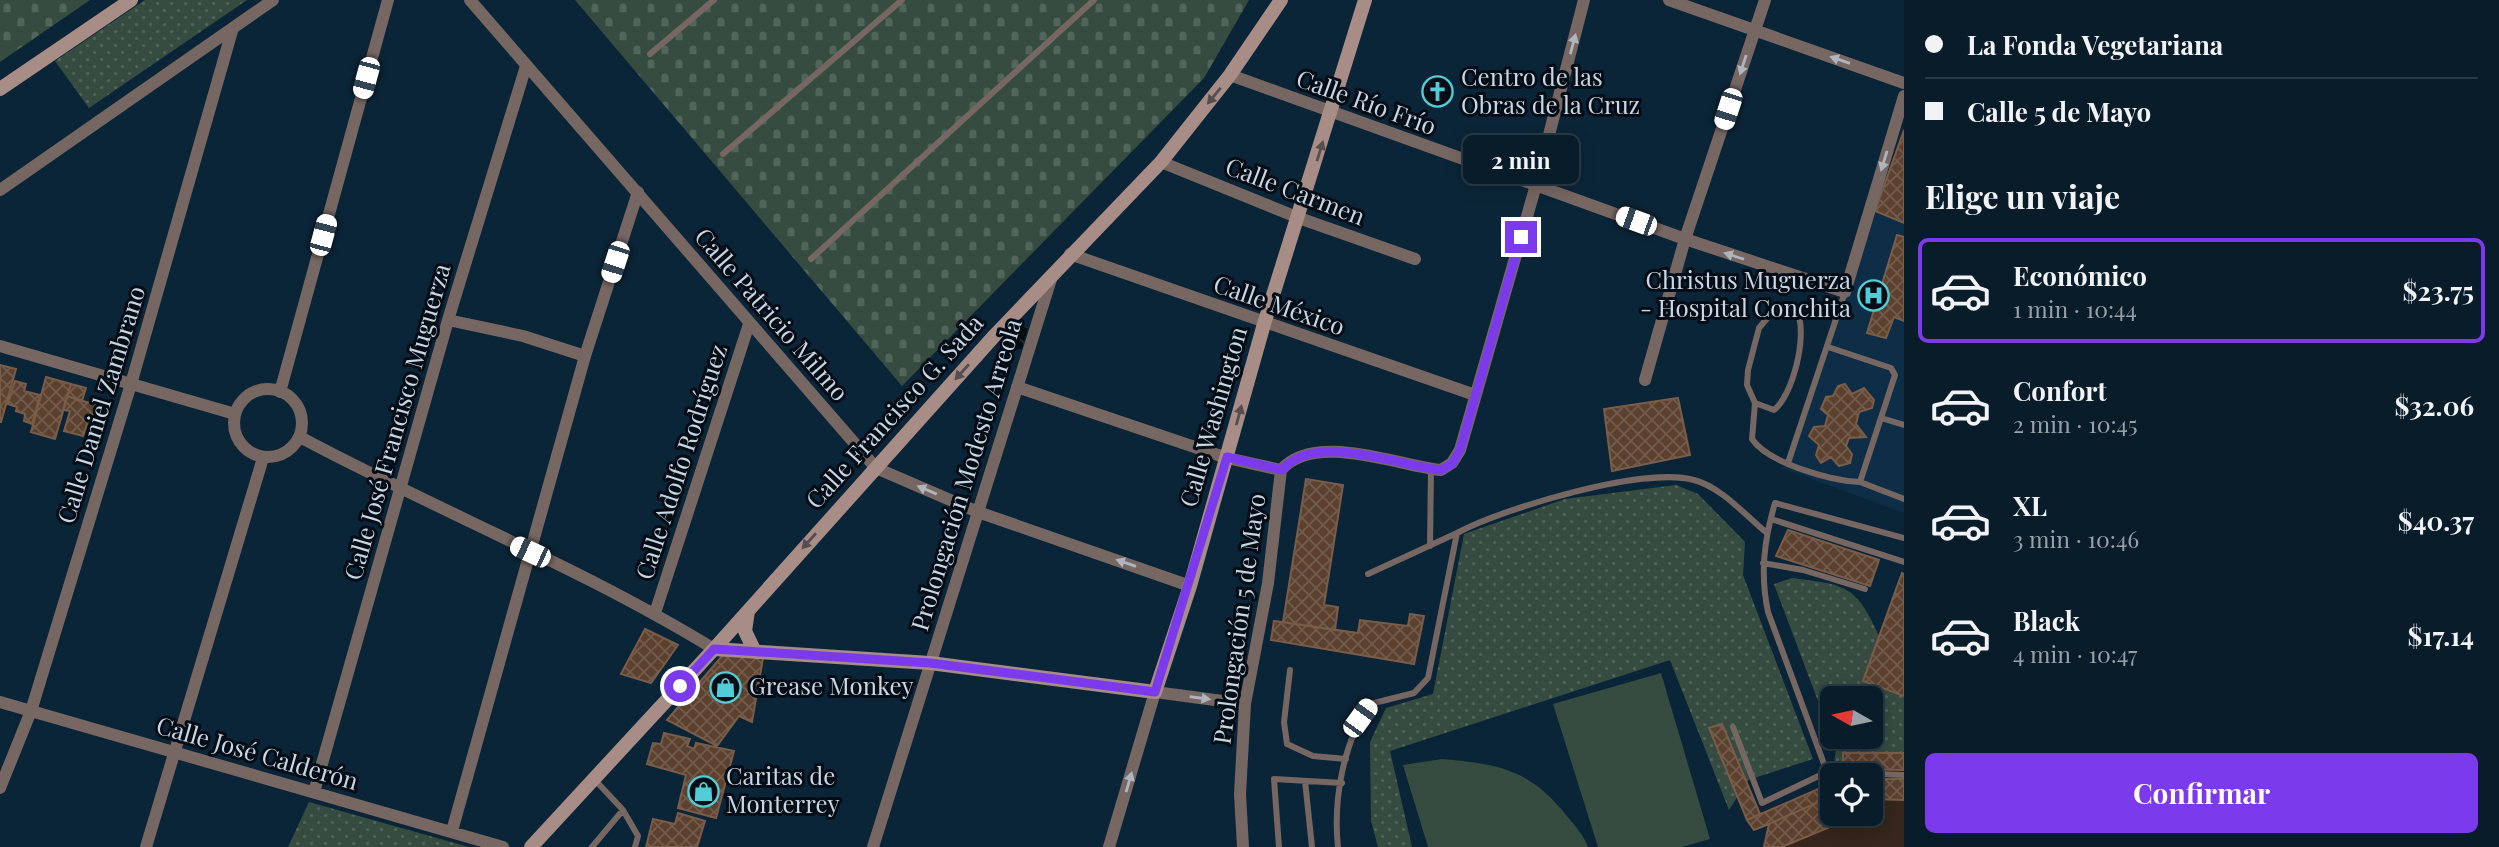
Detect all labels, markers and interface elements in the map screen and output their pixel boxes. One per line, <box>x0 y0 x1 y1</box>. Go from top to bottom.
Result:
text: La Fonda Vegetariana <box>1967 27 2223 62</box>
one-way arrow <box>1568 32 1579 54</box>
one-way arrow <box>1737 54 1748 75</box>
one-way arrow <box>1829 54 1850 65</box>
car <box>351 55 382 101</box>
place label: Centro de las Obras de la Cruz <box>1461 60 1640 120</box>
street label: Calle Río Frío <box>1292 61 1441 141</box>
church icon: Centro de las Obras de la Cruz <box>1421 75 1455 109</box>
one-way arrow <box>1206 86 1221 104</box>
car <box>1712 86 1745 132</box>
text: Calle 5 de Mayo <box>1967 94 2151 129</box>
callout: 2 min <box>1463 135 1579 184</box>
one-way arrow <box>1315 140 1326 161</box>
text: 2 min <box>1491 144 1551 175</box>
street label: Calle Carmen <box>1221 149 1370 231</box>
one-way arrow <box>1879 151 1889 172</box>
text: Elige un viaje <box>1925 174 2120 217</box>
car <box>1613 204 1660 238</box>
car <box>308 212 339 258</box>
street label: Calle Patricio Milmo <box>689 220 856 407</box>
route end <box>1505 221 1537 253</box>
car <box>599 239 632 285</box>
one-way arrow <box>1723 250 1744 260</box>
text: Económico <box>2013 258 2147 293</box>
street label: Calle José Francisco Muguerza <box>336 259 457 583</box>
icon: car <box>1929 259 1992 322</box>
place label: Christus Muguerza - Hospital Conchita <box>1640 263 1851 323</box>
street label: Calle México <box>1210 267 1349 341</box>
text: $23.75 <box>2403 273 2474 308</box>
hospital icon: Christus Muguerza - Hospital Conchita <box>1857 278 1891 312</box>
street label: Calle Daniel Zambrano <box>49 282 151 527</box>
text: 1 min · 10:44 <box>2013 293 2137 324</box>
street label: Calle Francisco G. Sada <box>798 307 989 514</box>
street label: Prolongación Modesto Arreola <box>902 314 1028 634</box>
street label: Calle Washington <box>1171 322 1253 510</box>
street label: Calle Adolfo Rodríguez <box>627 340 733 583</box>
one-way arrow <box>954 363 970 380</box>
text: Confort <box>2013 373 2107 408</box>
icon: car <box>1929 374 1992 437</box>
text: $32.06 <box>2395 388 2474 423</box>
one-way arrow <box>1234 404 1245 426</box>
text: 2 min · 10:45 <box>2013 408 2138 439</box>
one-way arrow <box>916 484 937 495</box>
text: XL <box>2013 488 2047 523</box>
icon: car <box>1929 489 1992 552</box>
street label: Prolongación 5 de Mayo <box>1205 491 1271 746</box>
text: $40.37 <box>2398 503 2474 538</box>
text: 3 min · 10:46 <box>2013 523 2139 554</box>
one-way arrow <box>802 532 818 549</box>
car <box>507 534 554 570</box>
one-way arrow <box>1115 557 1136 568</box>
text: Black <box>2013 603 2080 638</box>
icon: car <box>1929 604 1992 667</box>
text: $17.14 <box>2408 618 2474 653</box>
text: 4 min · 10:47 <box>2013 638 2137 669</box>
place label: Grease Monkey <box>749 669 914 701</box>
route start <box>664 670 696 702</box>
shop icon: Grease Monkey <box>709 670 743 704</box>
north arrow <box>1820 686 1883 749</box>
map controls <box>1820 686 1883 826</box>
one-way arrow <box>1189 693 1211 704</box>
car <box>1340 695 1381 741</box>
street label: Calle José Calderón <box>153 708 362 796</box>
button: Confirmar <box>1925 753 2478 833</box>
place label: Caritas de Monterrey <box>726 759 839 819</box>
button: locate <box>1820 763 1883 826</box>
one-way arrow <box>1124 771 1134 792</box>
shop icon: Caritas de Monterrey <box>686 774 720 808</box>

